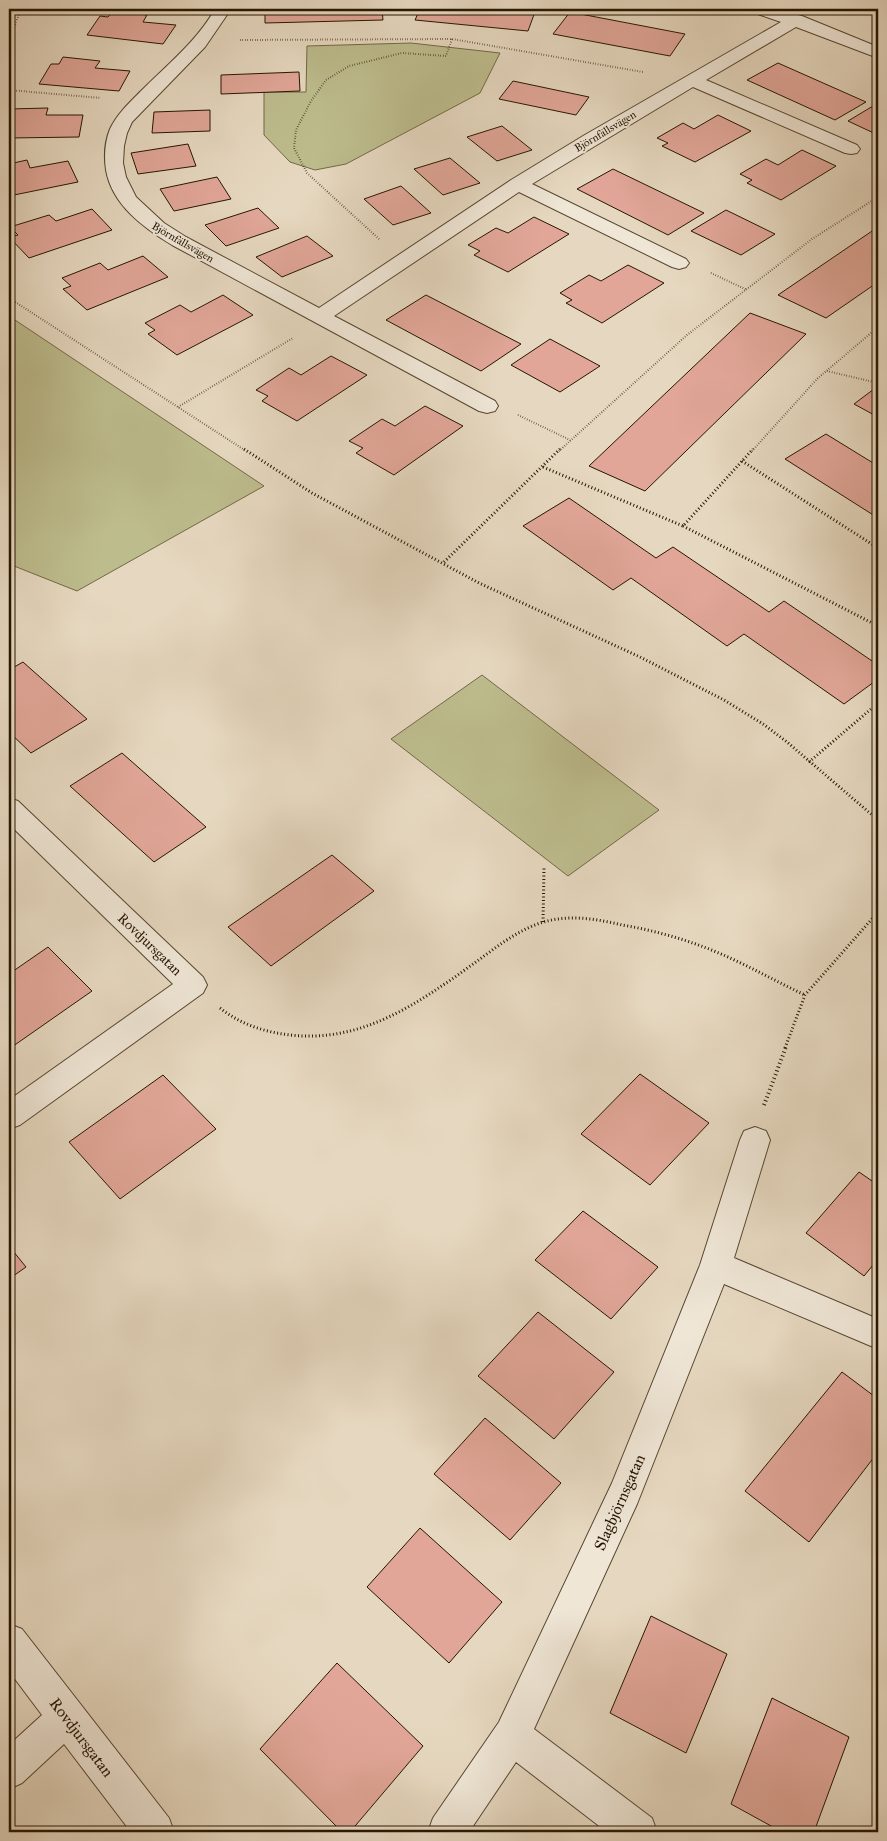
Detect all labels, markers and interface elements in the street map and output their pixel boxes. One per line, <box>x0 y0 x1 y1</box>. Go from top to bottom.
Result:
street label: Björnfällsvägen <box>572 108 638 155</box>
street label: Björnfällsvägen <box>149 219 216 265</box>
street label: Rovdjursgatan <box>114 910 186 979</box>
street label: Slagbjörnsgatan <box>590 1451 650 1554</box>
street label: Rovdjursgatan <box>45 1694 118 1782</box>

